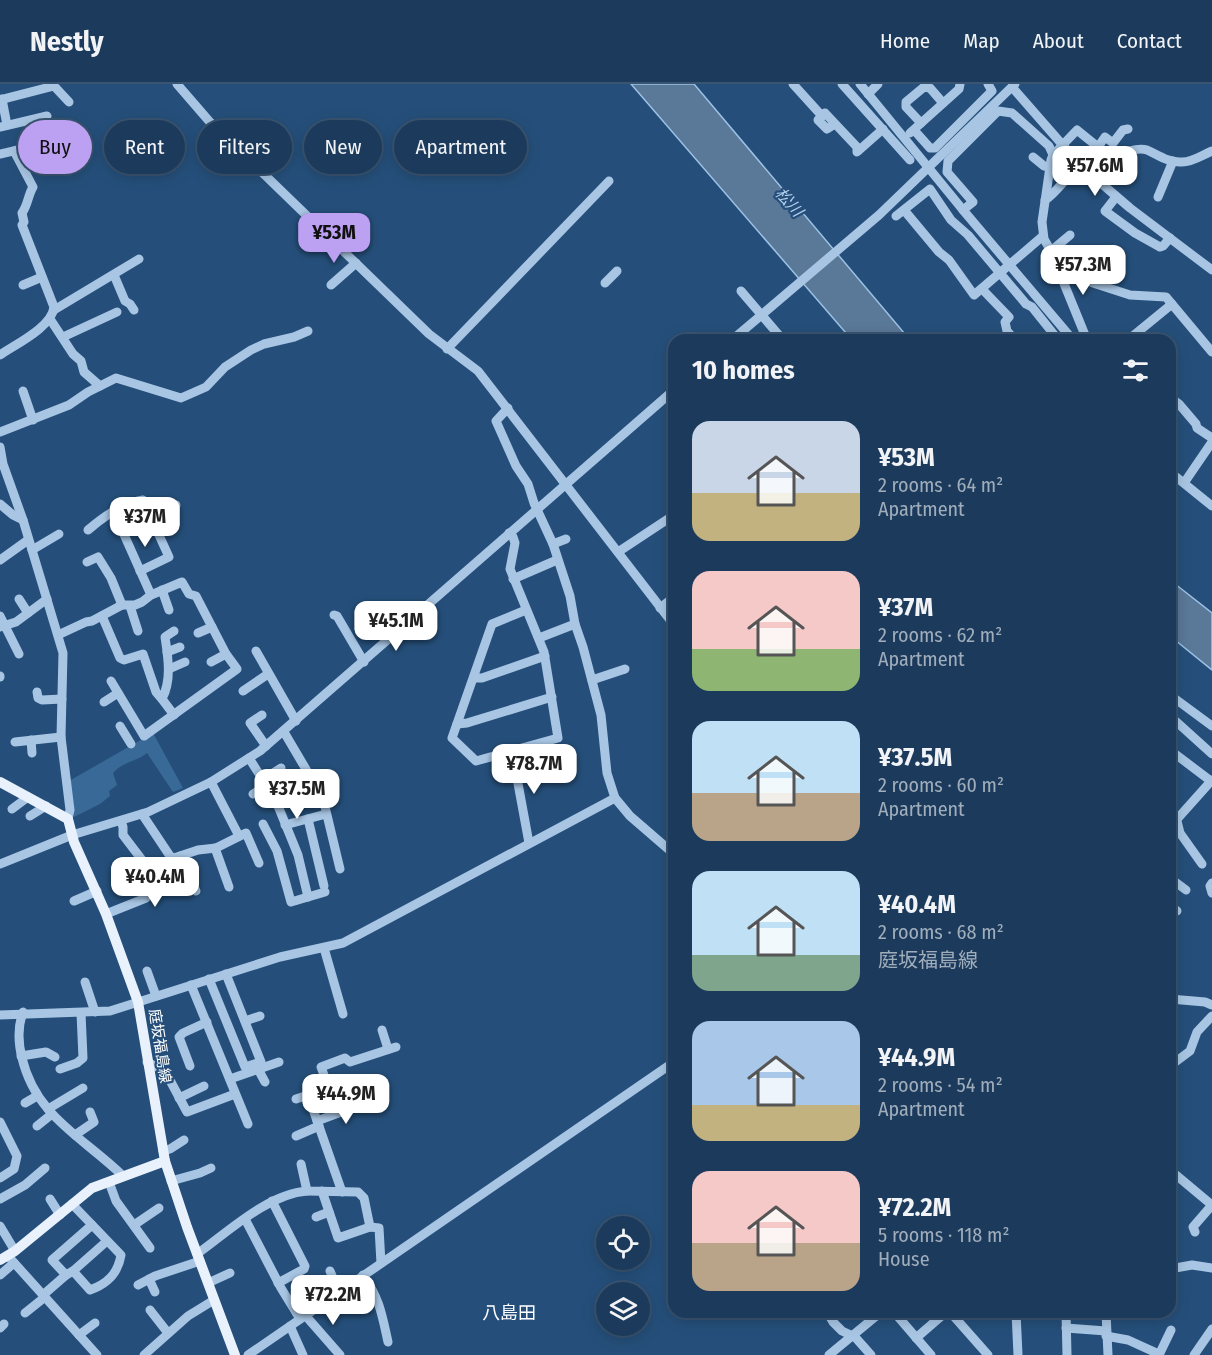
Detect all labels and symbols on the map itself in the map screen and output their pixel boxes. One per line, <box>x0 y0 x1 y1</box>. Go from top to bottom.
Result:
pin: ¥57.6M <box>1046 146 1144 197</box>
water label: 松川 <box>771 184 808 222</box>
pin: ¥53M <box>298 213 370 264</box>
pin: ¥57.3M <box>1034 245 1132 296</box>
pin: ¥37M <box>109 497 181 548</box>
pin: ¥45.1M <box>347 601 445 652</box>
pin: ¥78.7M <box>485 744 583 795</box>
pin: ¥37.5M <box>248 769 346 820</box>
pin: ¥40.4M <box>106 857 204 908</box>
street label: 庭坂福島線 <box>145 1008 175 1084</box>
pin: ¥44.9M <box>297 1074 395 1125</box>
pin: ¥72.2M <box>284 1275 382 1326</box>
district label: 八島田 <box>482 1302 536 1324</box>

